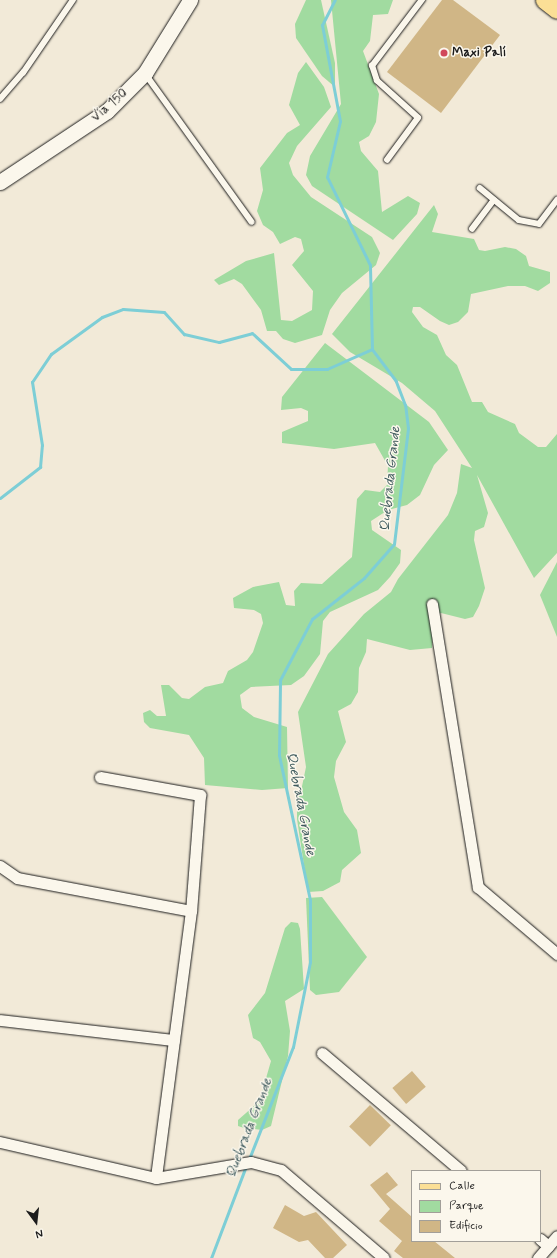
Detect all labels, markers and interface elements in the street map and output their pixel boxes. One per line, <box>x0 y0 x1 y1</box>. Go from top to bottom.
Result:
place label: Maxi Palí <box>452 45 504 61</box>
marker: Maxi Palí <box>439 48 449 58</box>
street label: Vía 150 <box>89 86 131 126</box>
water label: Quebrada Grande <box>376 424 404 534</box>
water label: Quebrada Grande <box>282 749 320 859</box>
water label: Quebrada Grande <box>222 1074 276 1182</box>
legend <box>411 1170 541 1242</box>
text: Calle <box>449 1178 475 1194</box>
text: Parque <box>449 1198 484 1214</box>
north arrow <box>16 1202 56 1242</box>
text: Edificio <box>449 1218 483 1234</box>
text: N <box>34 1226 44 1241</box>

